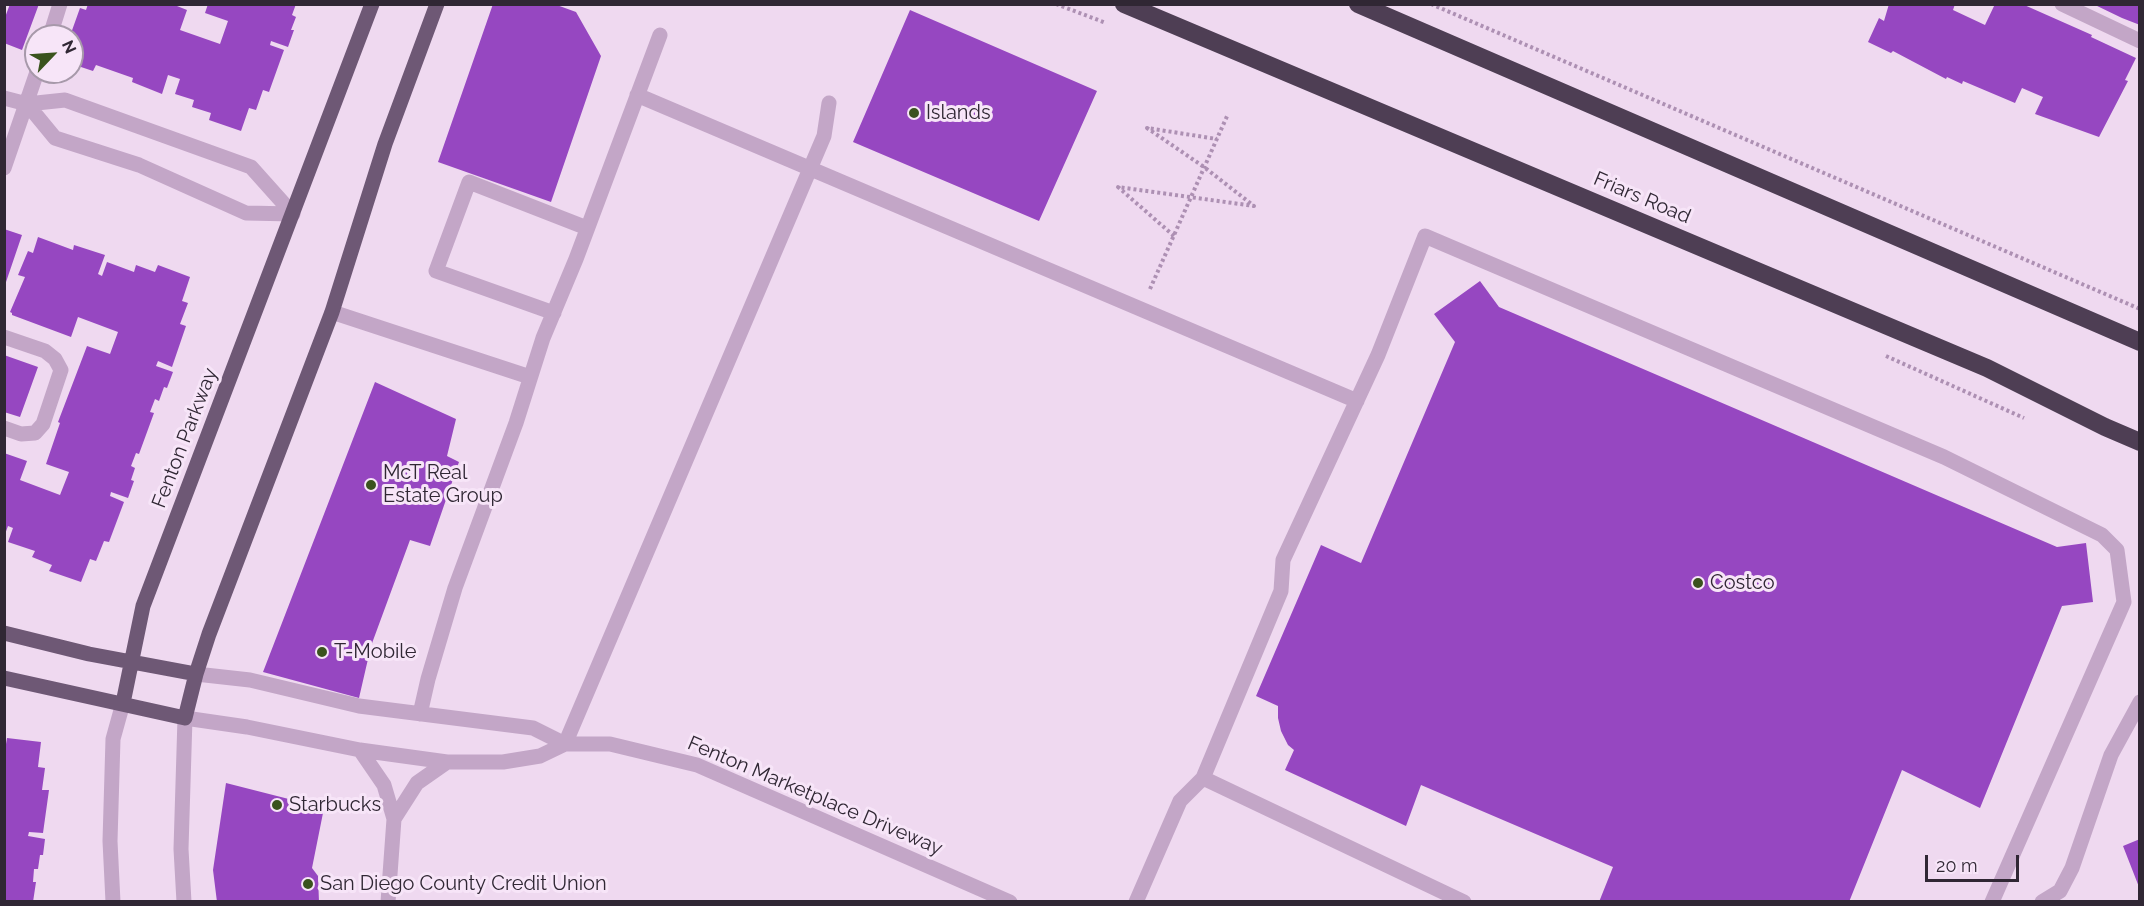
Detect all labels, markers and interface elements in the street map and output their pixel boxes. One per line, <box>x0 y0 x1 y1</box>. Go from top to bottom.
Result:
north arrow <box>24 24 84 84</box>
text: N <box>58 37 80 57</box>
place label: Islands <box>926 101 991 125</box>
marker: Islands <box>907 106 921 120</box>
street label: Friars Road <box>1590 167 1694 229</box>
street label: Fenton Parkway <box>147 365 223 511</box>
place label: McT Real Estate Group <box>383 461 503 508</box>
marker: McT Real Estate Group <box>364 478 378 492</box>
place label: Costco <box>1710 571 1775 595</box>
marker: Costco <box>1691 576 1705 590</box>
place label: T-Mobile <box>334 640 417 664</box>
marker: T-Mobile <box>315 645 329 659</box>
street label: Fenton Marketplace Driveway <box>684 731 946 861</box>
place label: Starbucks <box>289 793 381 817</box>
marker: Starbucks <box>270 798 284 812</box>
scale bar <box>1928 843 2022 881</box>
text: 20 m <box>1936 855 1978 876</box>
place label: San Diego County Credit Union <box>320 872 607 896</box>
marker: San Diego County Credit Union <box>301 877 315 891</box>

